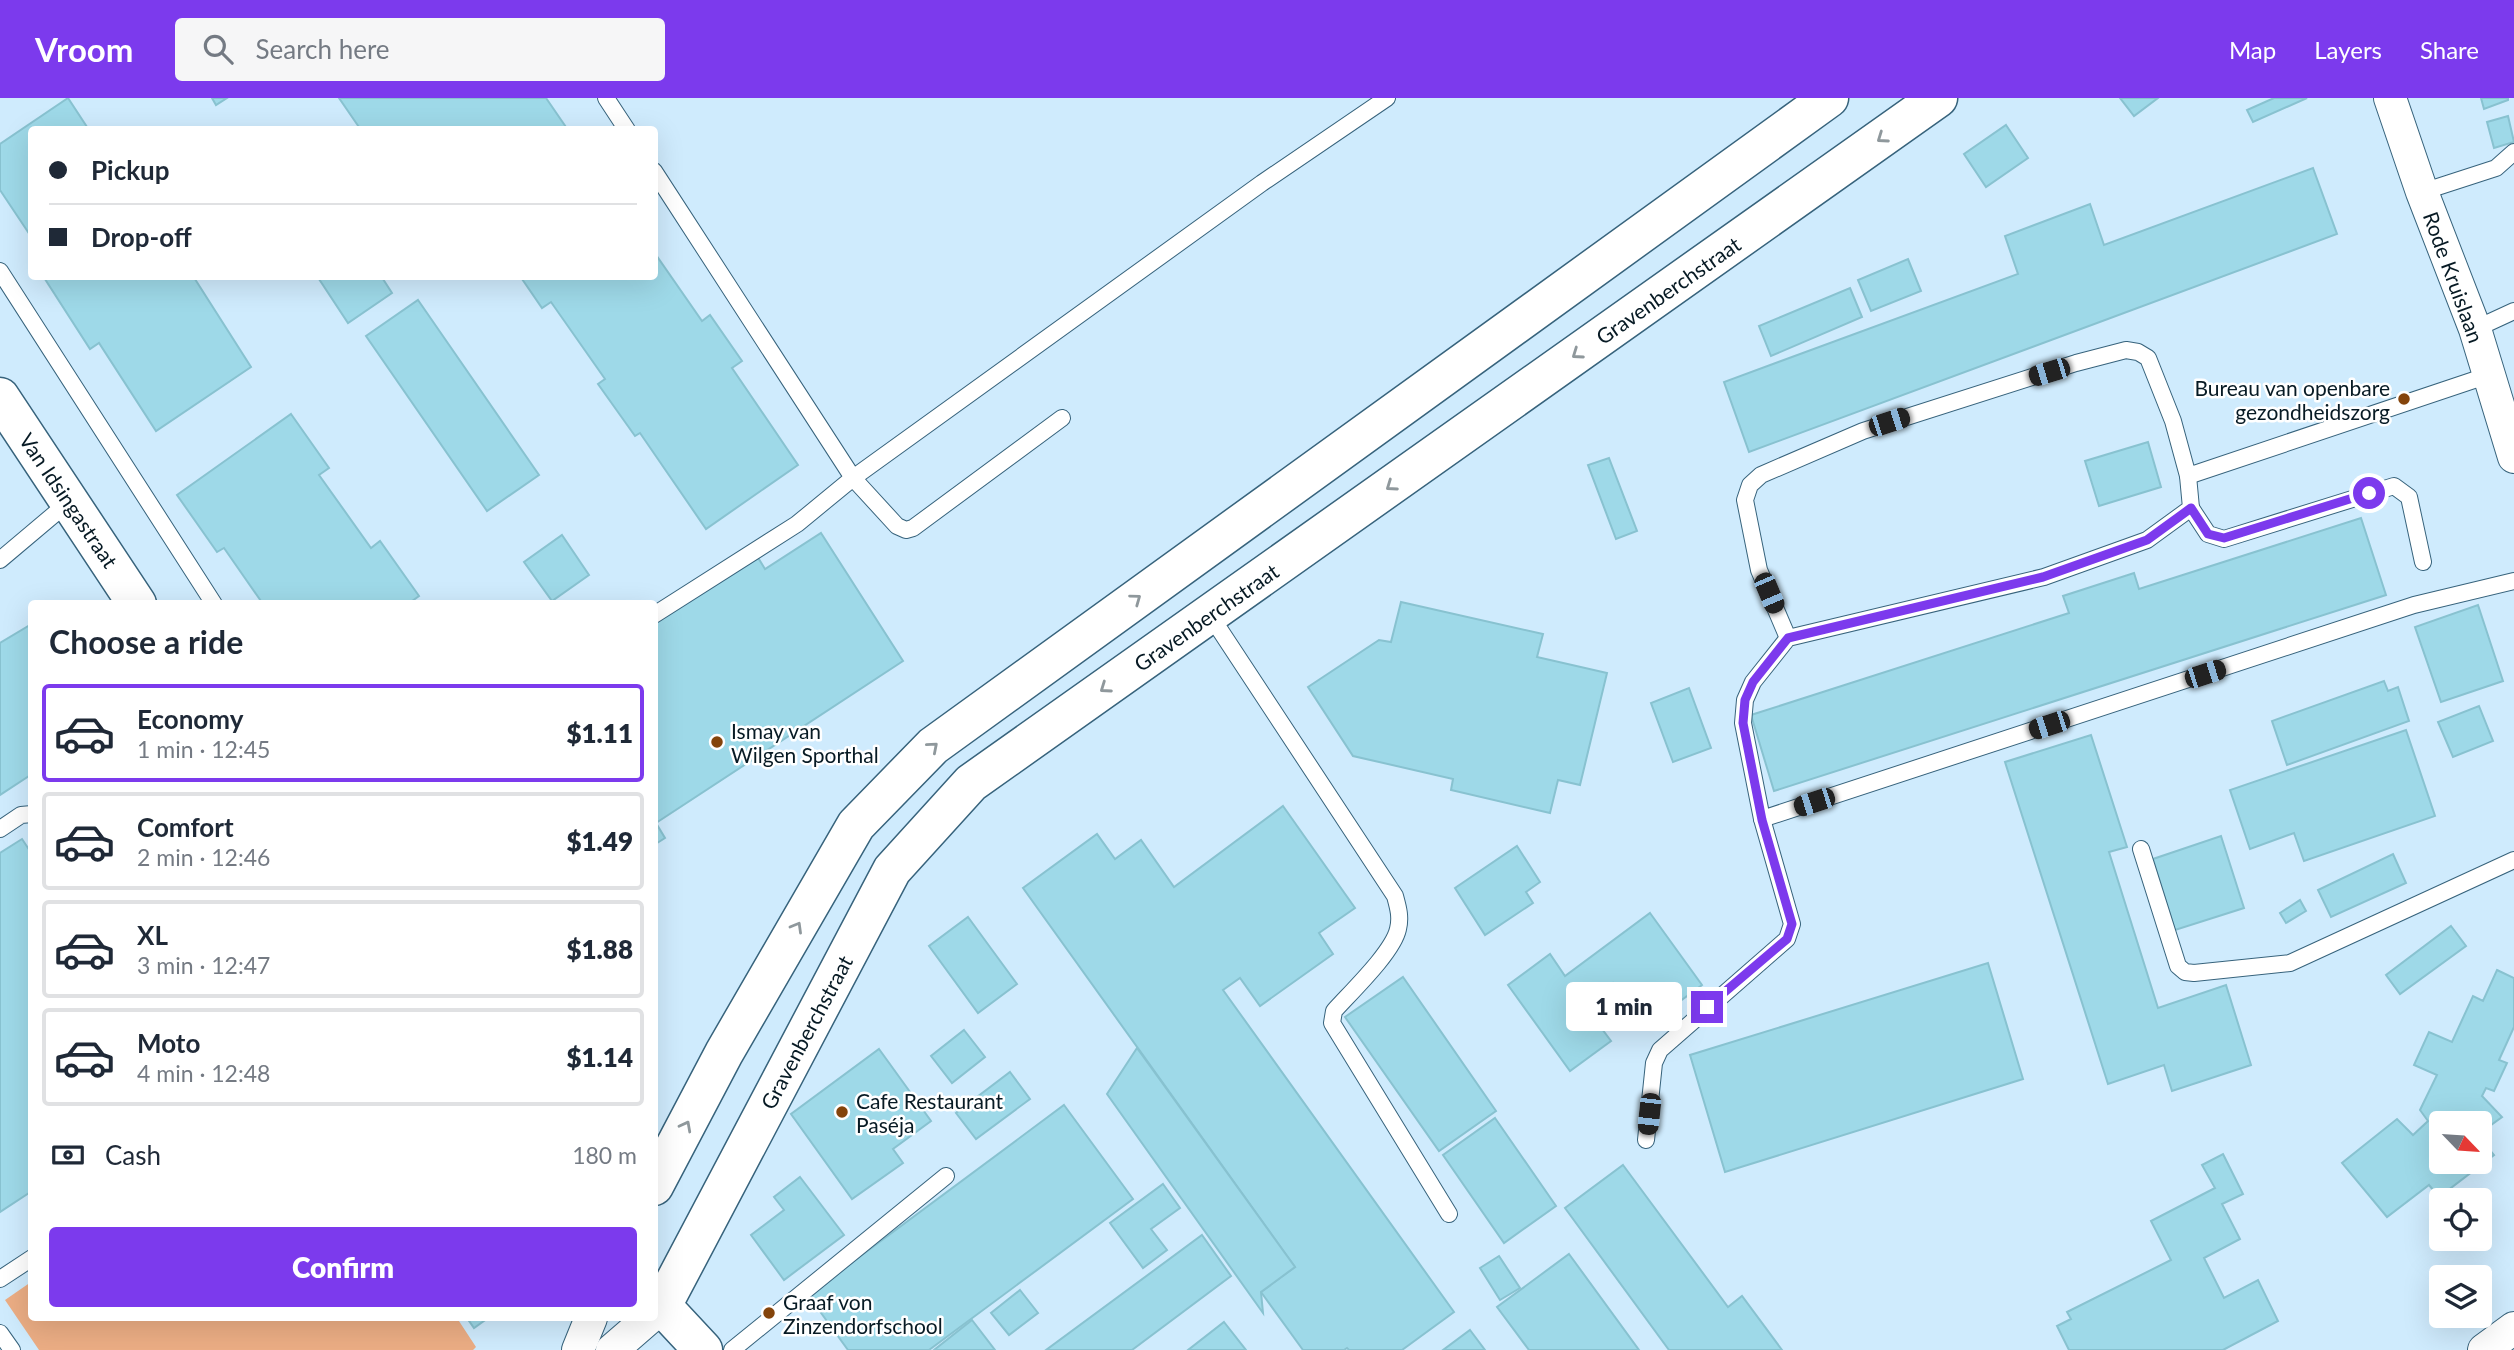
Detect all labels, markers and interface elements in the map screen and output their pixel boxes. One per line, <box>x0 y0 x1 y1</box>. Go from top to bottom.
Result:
search box <box>175 18 665 81</box>
text: Vroom <box>35 29 133 69</box>
icon: search <box>199 30 237 68</box>
text: Search here <box>255 33 390 65</box>
text: Map <box>2229 35 2276 64</box>
text: Layers <box>2314 35 2382 64</box>
text: Share <box>2420 35 2479 64</box>
one-way arrow <box>1877 129 1890 142</box>
text: Pickup <box>91 154 170 186</box>
street label: Rode Kruislaan <box>2419 208 2489 346</box>
text: Drop-off <box>91 221 192 253</box>
street label: Gravenberchstraat <box>1591 231 1745 349</box>
one-way arrow <box>1572 346 1585 358</box>
car <box>2026 356 2073 388</box>
place label: Bureau van openbare gezondheidszorg <box>2195 375 2390 424</box>
marker: Bureau van openbare gezondheidszorg <box>2396 391 2412 407</box>
car <box>1866 406 1913 438</box>
street label: Van Idsingastraat <box>15 428 124 572</box>
route start <box>2353 477 2385 509</box>
one-way arrow <box>1386 478 1399 490</box>
street label: Gravenberchstraat <box>1129 558 1283 676</box>
car <box>1752 570 1787 616</box>
one-way arrow <box>1128 594 1141 607</box>
text: Choose a ride <box>49 622 243 661</box>
car <box>2182 658 2229 690</box>
one-way arrow <box>1100 680 1113 692</box>
icon: car <box>53 702 116 765</box>
text: Economy <box>137 703 243 735</box>
car <box>2026 709 2073 741</box>
text: $1.11 <box>566 717 633 749</box>
place label: Ismay van Wilgen Sporthal <box>731 718 879 767</box>
marker: Ismay van Wilgen Sporthal <box>709 734 725 750</box>
text: 1 min · 12:45 <box>137 735 270 763</box>
one-way arrow <box>925 743 938 755</box>
car <box>1791 786 1838 818</box>
icon: car <box>53 810 116 873</box>
text: Comfort <box>137 811 234 843</box>
text: $1.49 <box>566 825 633 857</box>
text: 2 min · 12:46 <box>137 843 270 871</box>
icon: car <box>53 918 116 981</box>
text: XL <box>137 919 168 951</box>
one-way arrow <box>789 922 802 935</box>
text: $1.88 <box>566 933 633 965</box>
street label: Gravenberchstraat <box>755 950 857 1113</box>
text: 3 min · 12:47 <box>137 951 270 979</box>
callout: 1 min <box>1567 982 1682 1032</box>
route end <box>1691 991 1723 1023</box>
text: 1 min <box>1595 992 1653 1020</box>
icon: car <box>53 1026 116 1089</box>
text: Moto <box>137 1027 200 1059</box>
text: $1.14 <box>566 1041 633 1073</box>
text: 4 min · 12:48 <box>137 1059 270 1087</box>
place label: Cafe Restaurant Paséja <box>856 1088 1004 1137</box>
car <box>1637 1092 1662 1136</box>
marker: Cafe Restaurant Paséja <box>834 1104 850 1120</box>
north arrow <box>2429 1111 2492 1174</box>
map controls <box>2429 1111 2492 1328</box>
one-way arrow <box>678 1121 691 1133</box>
icon: cash <box>49 1136 87 1174</box>
text: Cash <box>105 1139 161 1171</box>
text: 180 m <box>572 1141 637 1169</box>
button: locate <box>2429 1188 2492 1251</box>
button: Confirm <box>49 1227 637 1307</box>
button: layers <box>2429 1265 2492 1328</box>
place label: Graaf von Zinzendorfschool <box>783 1289 943 1338</box>
marker: Graaf von Zinzendorfschool <box>761 1305 777 1321</box>

